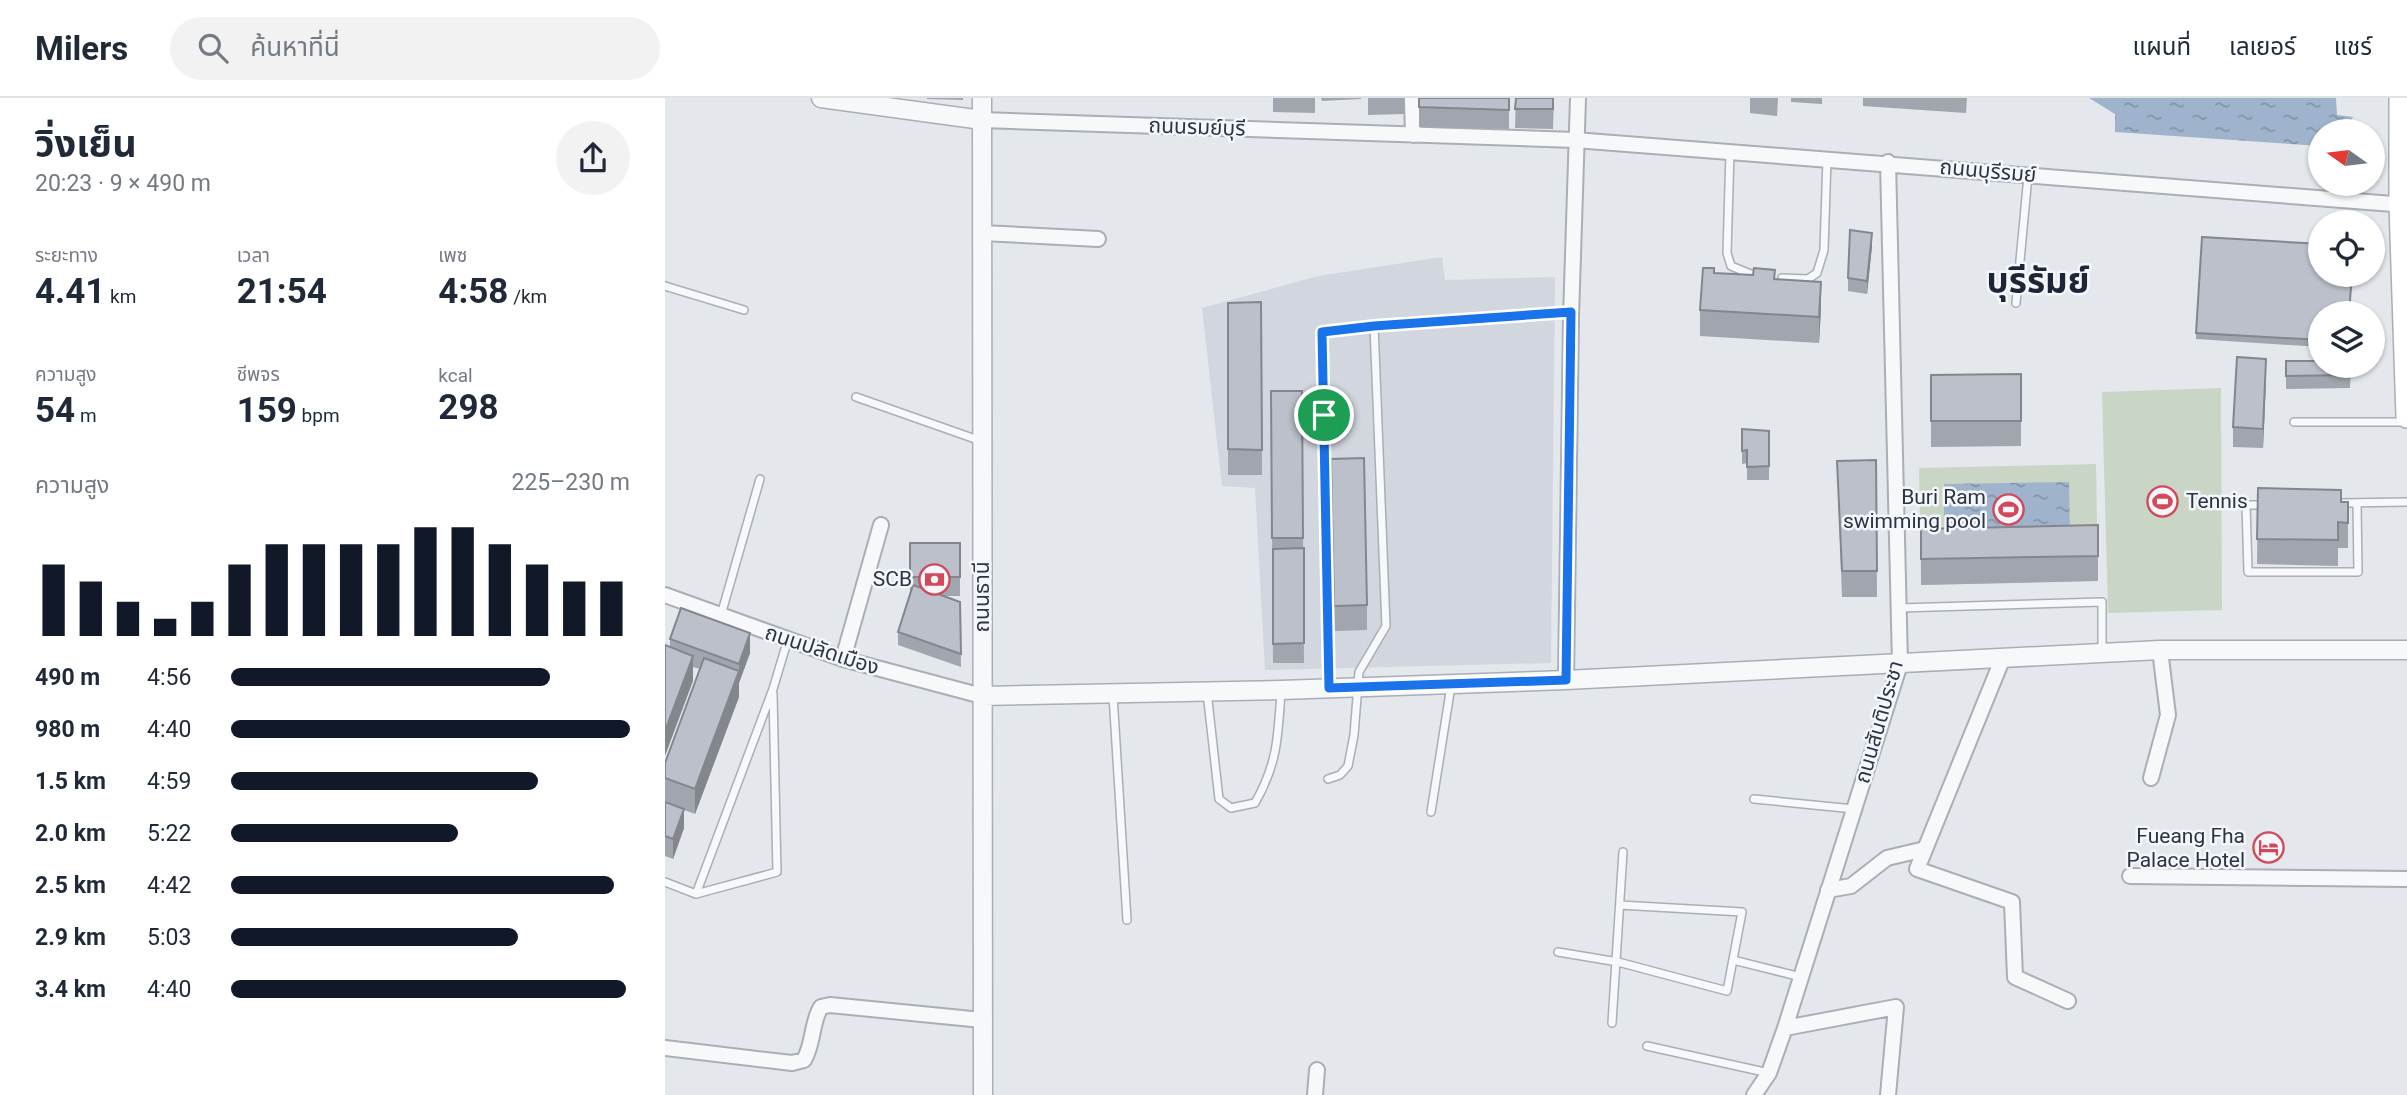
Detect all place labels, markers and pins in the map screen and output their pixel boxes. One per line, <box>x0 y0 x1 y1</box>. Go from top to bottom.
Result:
pin <box>1294 385 1354 445</box>
sports icon: Tennis <box>2146 484 2180 518</box>
place label: Buri Ram swimming pool <box>1843 485 1986 533</box>
place label: Tennis <box>2186 489 2248 513</box>
sports icon: Buri Ram swimming pool <box>1992 492 2026 526</box>
bank icon: SCB <box>918 562 952 596</box>
place label: SCB <box>873 567 912 591</box>
place label: Fueang Fha Palace Hotel <box>2127 824 2245 872</box>
hotel icon: Fueang Fha Palace Hotel <box>2251 831 2285 865</box>

